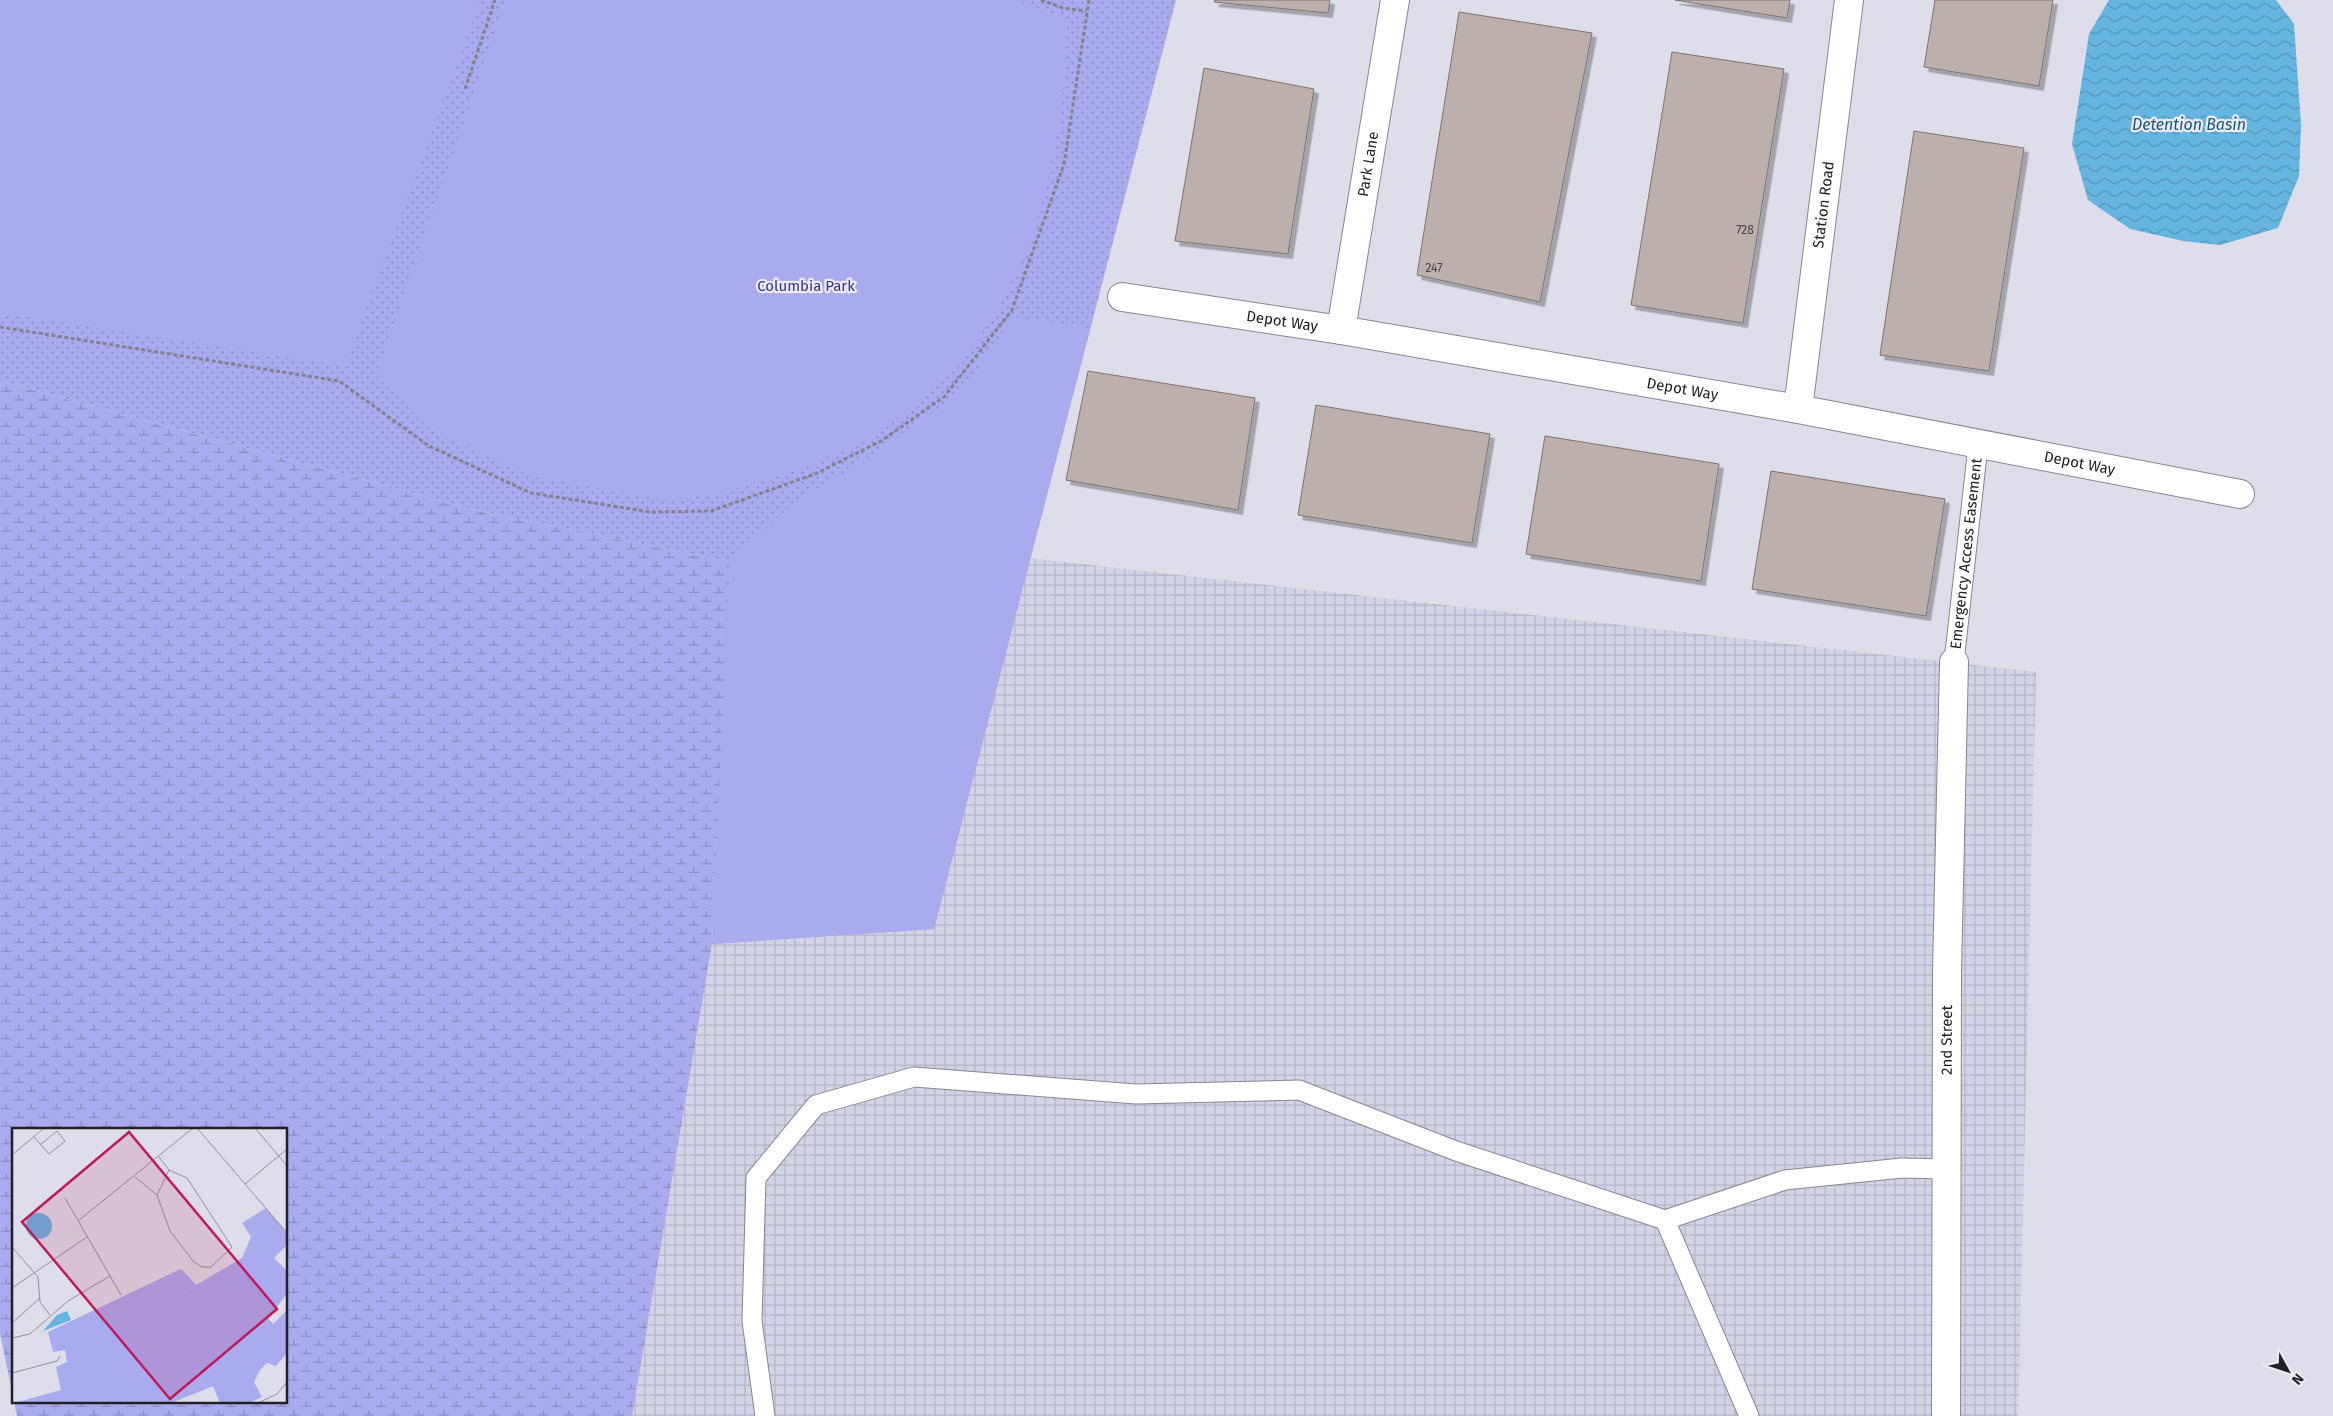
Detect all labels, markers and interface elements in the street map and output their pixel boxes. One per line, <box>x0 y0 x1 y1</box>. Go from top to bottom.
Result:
water label: Detention Basin <box>2132 115 2246 134</box>
street label: Park Lane <box>1354 130 1382 198</box>
street label: Station Road <box>1809 160 1838 249</box>
house number: 728 <box>1736 223 1754 237</box>
house number: 247 <box>1425 261 1443 275</box>
park label: Columbia Park <box>757 277 855 295</box>
street label: Depot Way <box>1245 307 1320 336</box>
street label: Depot Way <box>1645 374 1720 404</box>
street label: Depot Way <box>2042 447 2117 479</box>
street label: Emergency Access Easement <box>1946 457 1986 650</box>
street label: 2nd Street <box>1938 1004 1956 1075</box>
inset map <box>12 1128 288 1404</box>
north arrow <box>2263 1346 2313 1396</box>
text: N <box>2288 1370 2307 1388</box>

